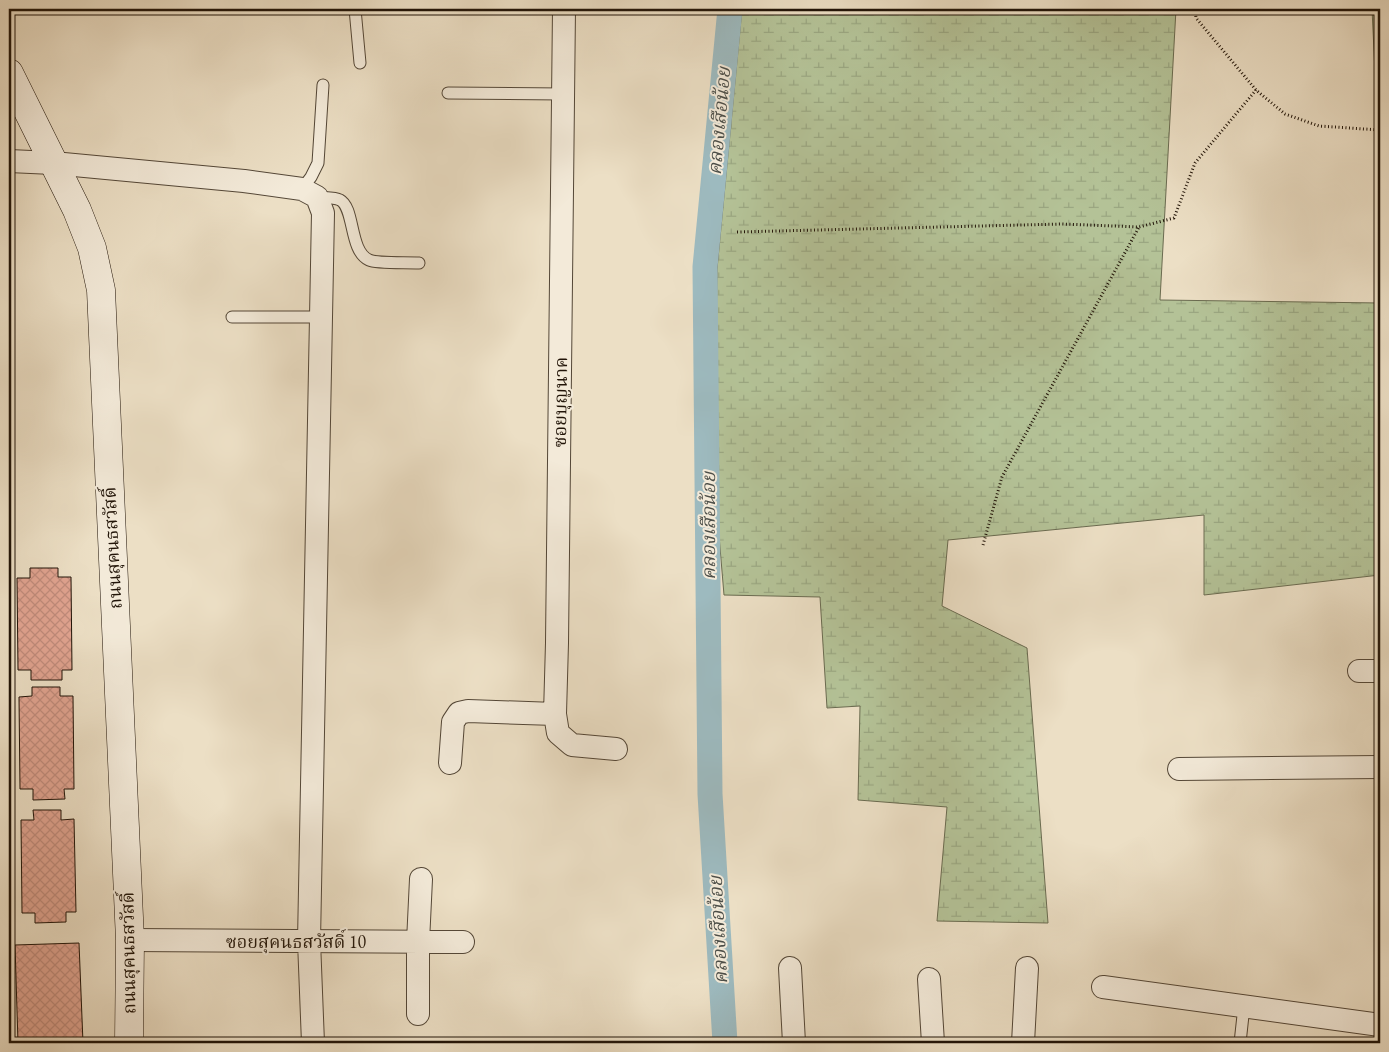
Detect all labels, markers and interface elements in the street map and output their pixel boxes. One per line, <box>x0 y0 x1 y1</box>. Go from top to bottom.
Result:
water label: คลองเสือน้อย <box>702 64 736 176</box>
street label: ซอยบุญนาค <box>548 357 573 447</box>
water label: คลองเสือน้อย <box>696 470 721 580</box>
street label: ถนนสุคนธสวัสดิ์ <box>96 485 128 610</box>
water label: คลองเสือน้อย <box>703 874 733 985</box>
street label: ถนนสุคนธสวัสดิ์ <box>114 890 142 1014</box>
street label: ซอยสุคนธสวัสดิ์ 10 <box>226 928 367 954</box>

